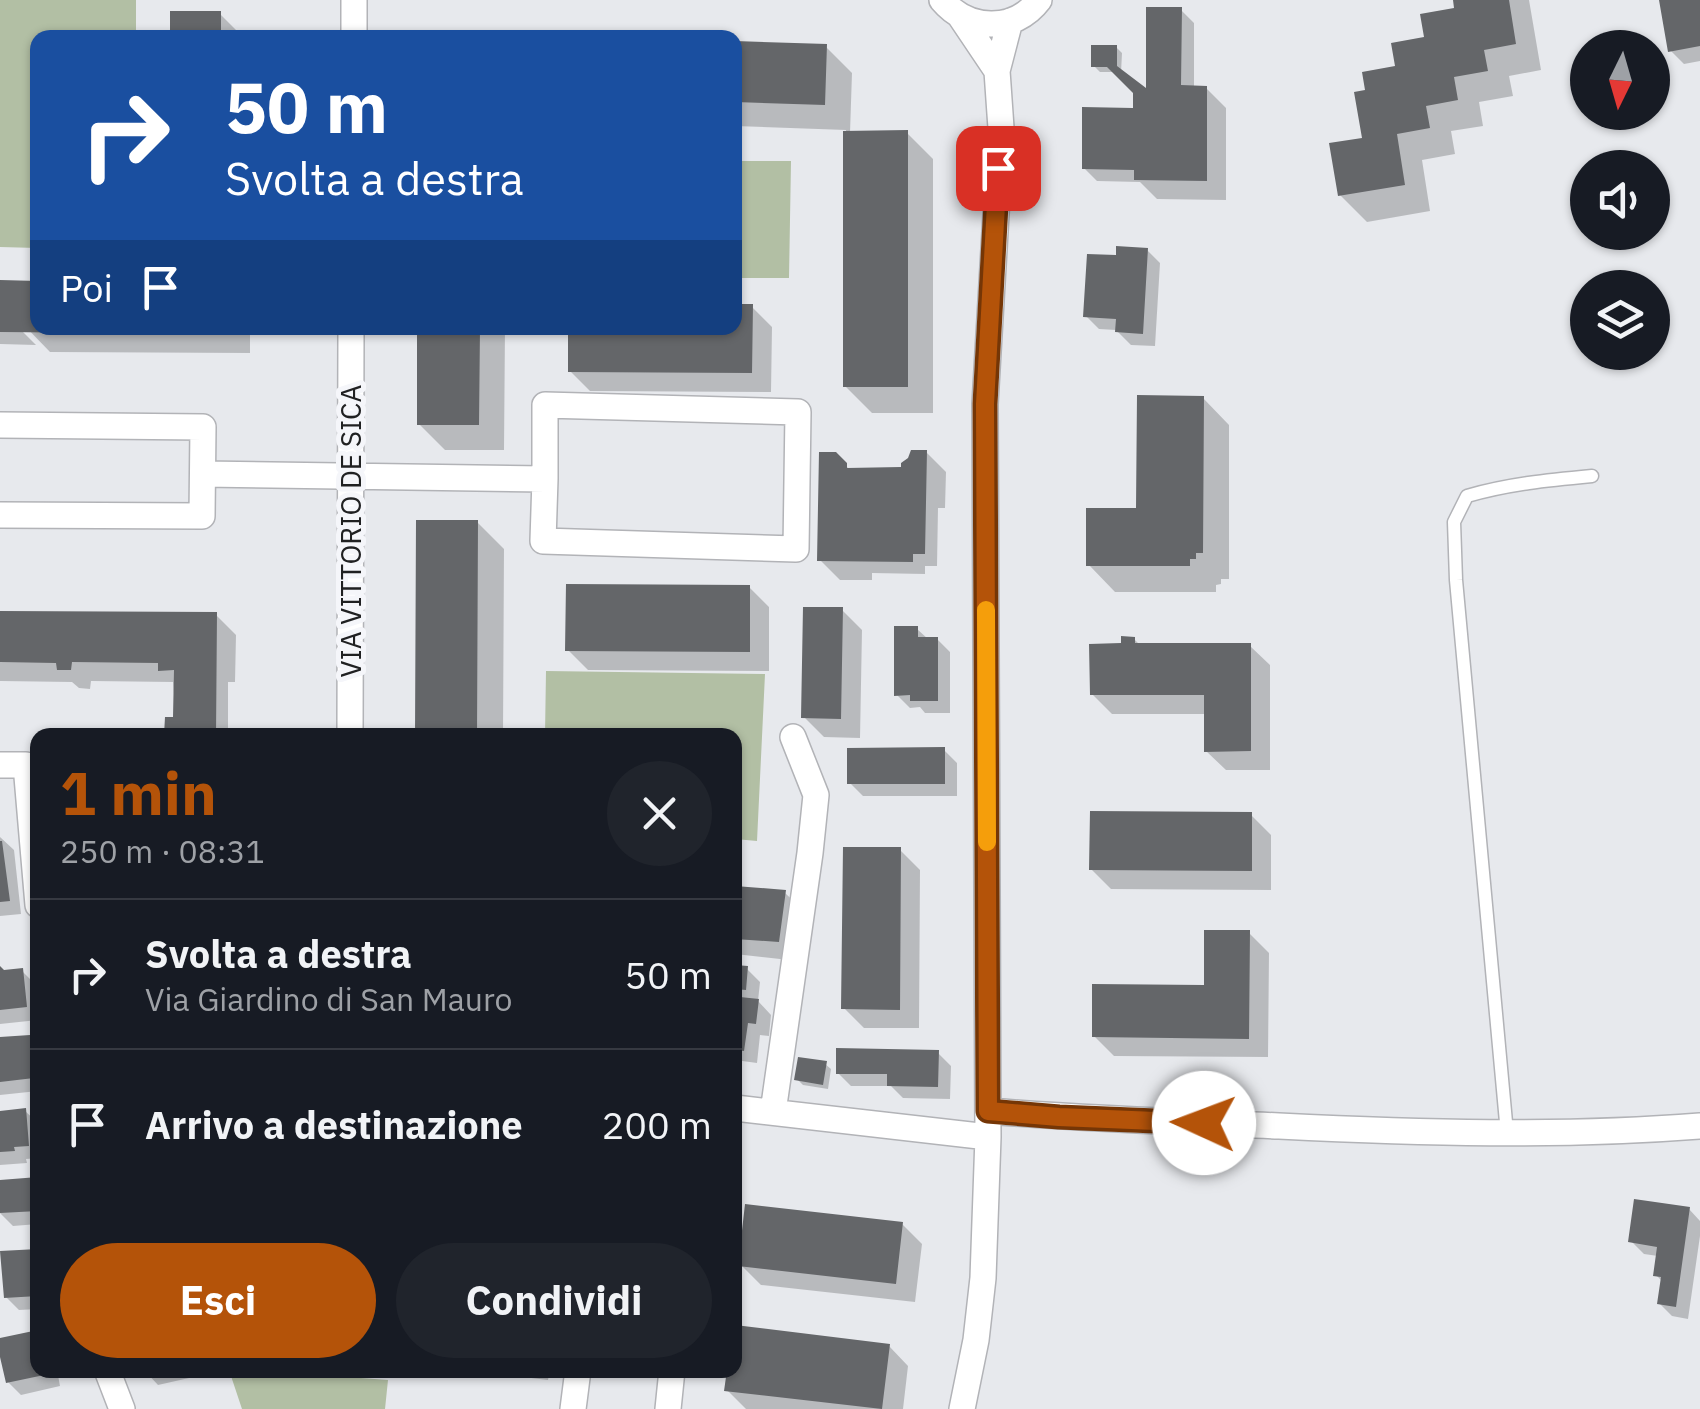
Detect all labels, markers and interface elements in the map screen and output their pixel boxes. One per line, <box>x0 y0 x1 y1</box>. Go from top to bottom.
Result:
north arrow <box>1570 30 1670 130</box>
map controls <box>1570 30 1670 370</box>
text: 50 m <box>225 61 388 152</box>
icon: right <box>60 70 190 200</box>
pin <box>956 126 1041 211</box>
icon: arrive <box>971 141 1026 196</box>
text: Svolta a destra <box>225 149 524 207</box>
button: sound <box>1570 150 1670 250</box>
icon: arrive <box>133 260 188 315</box>
text: Poi <box>60 263 113 312</box>
button: layers <box>1570 270 1670 370</box>
street label: VIA VITTORIO DE SICA <box>332 385 369 677</box>
text: 1 min <box>60 753 217 832</box>
button: close <box>607 761 712 866</box>
text: 250 m · 08:31 <box>60 830 265 872</box>
text: Svolta a destra <box>145 929 412 978</box>
icon: right <box>60 947 115 1002</box>
text: 50 m <box>624 950 712 999</box>
text: Via Giardino di San Mauro <box>145 978 513 1020</box>
position arrow <box>1152 1071 1256 1175</box>
icon: arrive <box>60 1097 115 1152</box>
text: Arrivo a destinazione <box>145 1100 523 1149</box>
text: 200 m <box>601 1100 712 1149</box>
button: Esci <box>60 1243 376 1358</box>
button: Condividi <box>396 1243 712 1358</box>

